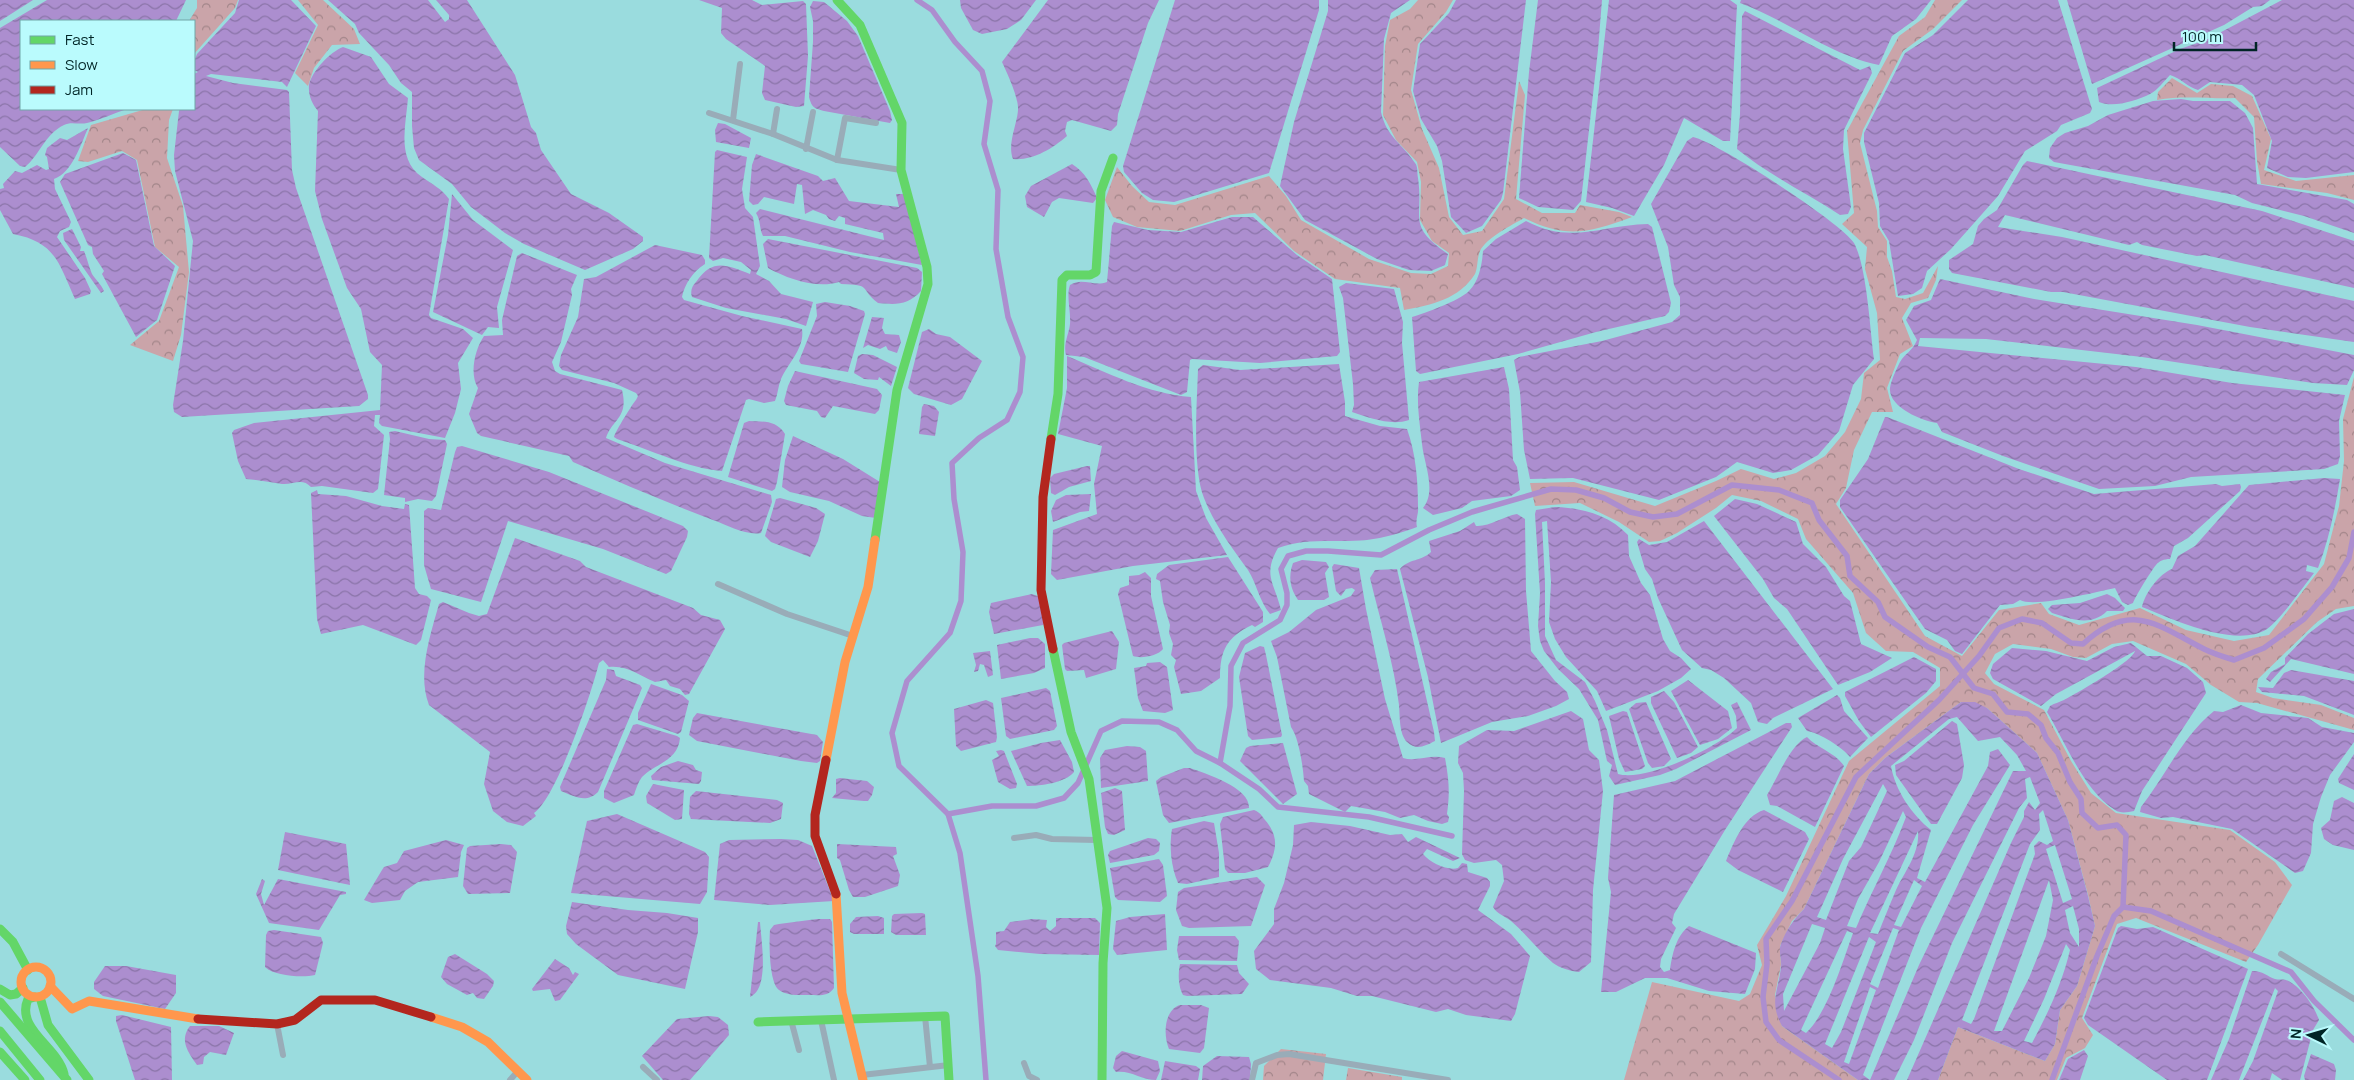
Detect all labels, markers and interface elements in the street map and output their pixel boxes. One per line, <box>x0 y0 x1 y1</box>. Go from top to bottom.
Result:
legend <box>20 20 195 110</box>
scale bar <box>2174 20 2256 52</box>
text: 100 m <box>2182 26 2222 47</box>
text: Fast <box>65 29 94 50</box>
text: Slow <box>65 54 98 75</box>
text: Jam <box>65 79 93 100</box>
north arrow <box>2284 1010 2334 1060</box>
text: N <box>2286 1028 2305 1040</box>

